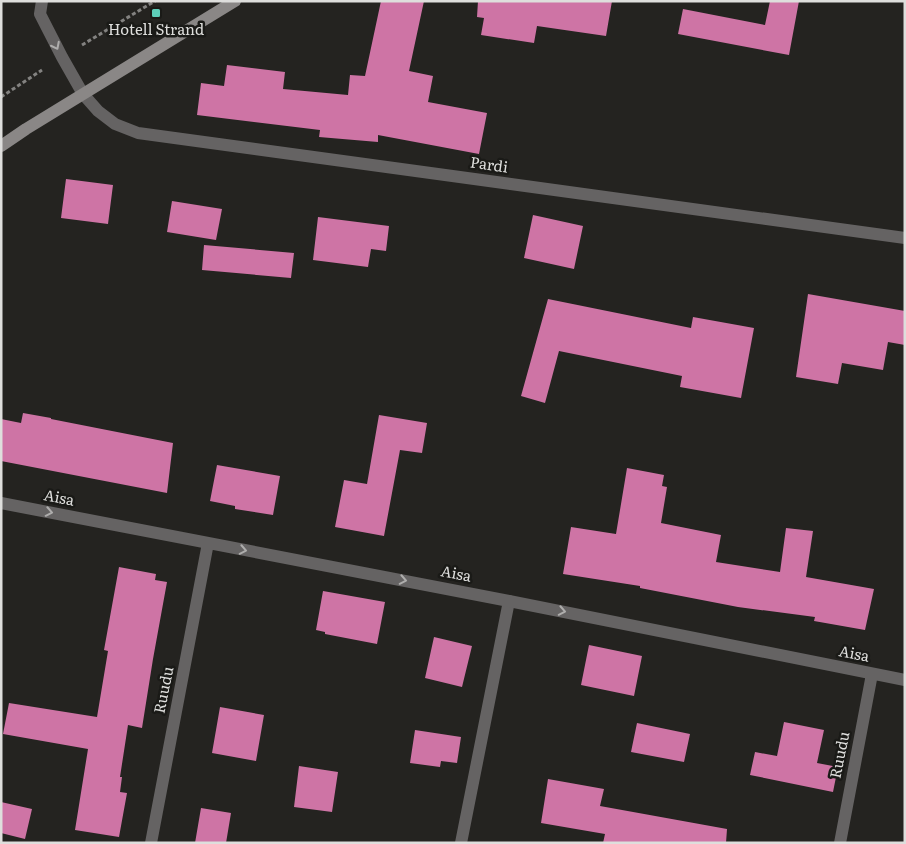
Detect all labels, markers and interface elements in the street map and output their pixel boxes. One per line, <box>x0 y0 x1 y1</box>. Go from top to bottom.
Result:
marker: Hotell Strand <box>150 7 162 19</box>
place label: Hotell Strand <box>108 17 204 40</box>
one-way arrow <box>50 41 60 50</box>
street label: Pardi <box>469 149 510 178</box>
street label: Aisa <box>42 482 78 511</box>
one-way arrow <box>45 507 54 517</box>
one-way arrow <box>239 544 247 554</box>
street label: Aisa <box>439 558 475 587</box>
one-way arrow <box>398 575 407 585</box>
one-way arrow <box>558 606 567 616</box>
street label: Aisa <box>837 638 873 667</box>
street label: Ruudu <box>147 664 178 715</box>
street label: Ruudu <box>823 729 854 780</box>

